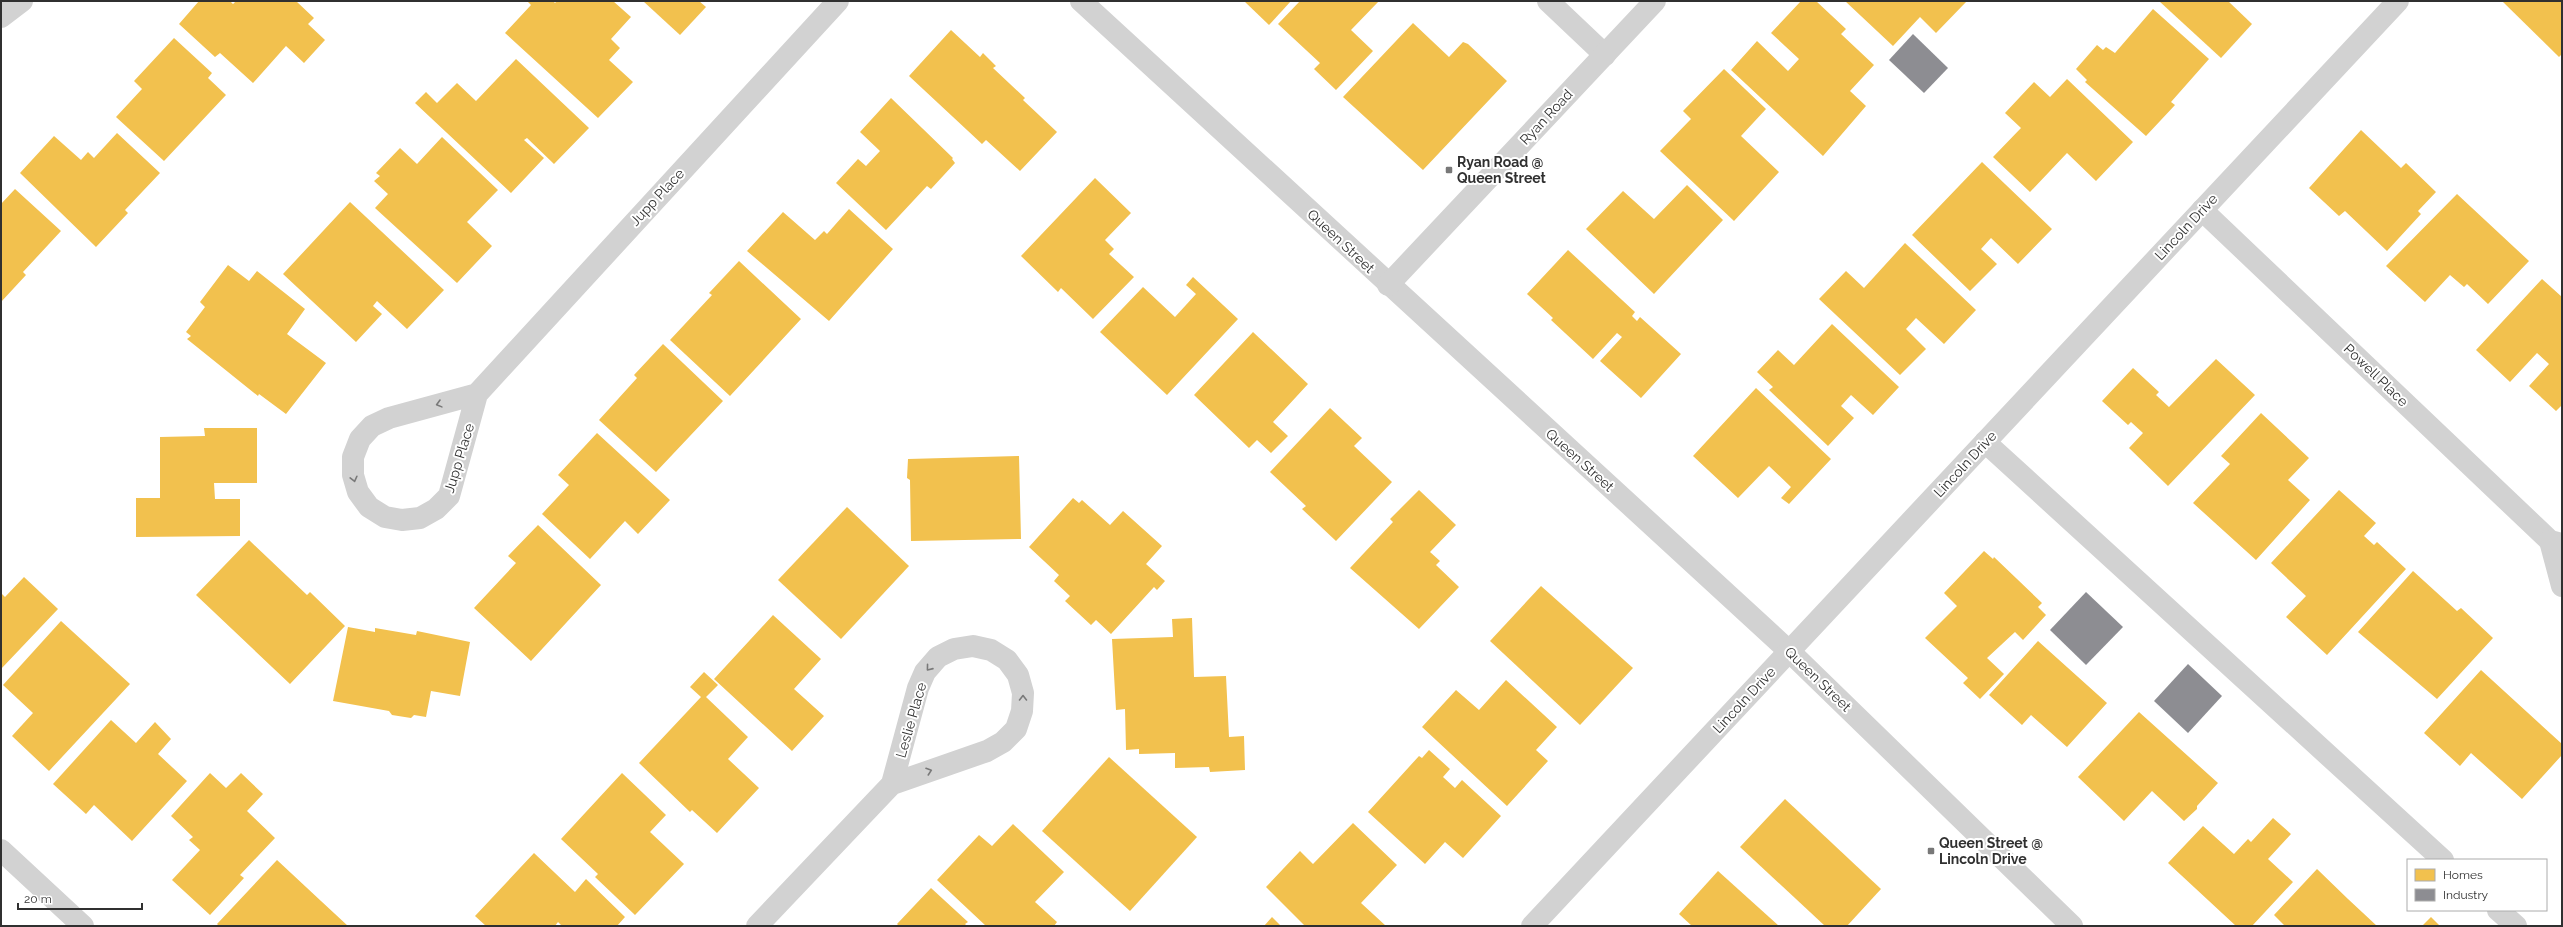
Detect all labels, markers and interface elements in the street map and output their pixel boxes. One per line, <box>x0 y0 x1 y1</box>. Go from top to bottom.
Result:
street label: Ryan Road <box>1516 86 1576 148</box>
place label: Ryan Road @ Queen Street <box>1457 154 1547 186</box>
street label: Jupp Place <box>627 165 687 229</box>
marker: Ryan Road @ Queen Street <box>1444 165 1454 175</box>
street label: Lincoln Drive <box>2151 191 2221 263</box>
street label: Queen Street <box>1304 206 1378 276</box>
street label: Powell Place <box>2341 341 2411 409</box>
one-way arrow <box>436 399 443 408</box>
street label: Jupp Place <box>441 421 477 495</box>
street label: Queen Street <box>1543 425 1617 495</box>
street label: Lincoln Drive <box>1930 428 2000 500</box>
one-way arrow <box>350 476 358 483</box>
street label: Queen Street <box>1782 643 1855 715</box>
one-way arrow <box>927 663 934 670</box>
street label: Lincoln Drive <box>1709 664 1779 736</box>
street label: Leslie Place <box>893 680 929 760</box>
one-way arrow <box>1019 695 1027 701</box>
one-way arrow <box>926 767 933 776</box>
place label: Queen Street @ Lincoln Drive <box>1939 835 2043 867</box>
marker: Queen Street @ Lincoln Drive <box>1926 846 1936 856</box>
legend <box>2407 859 2547 911</box>
text: Homes <box>2443 868 2483 882</box>
scale bar <box>18 885 142 911</box>
text: Industry <box>2443 888 2489 902</box>
text: 20 m <box>24 892 52 906</box>

